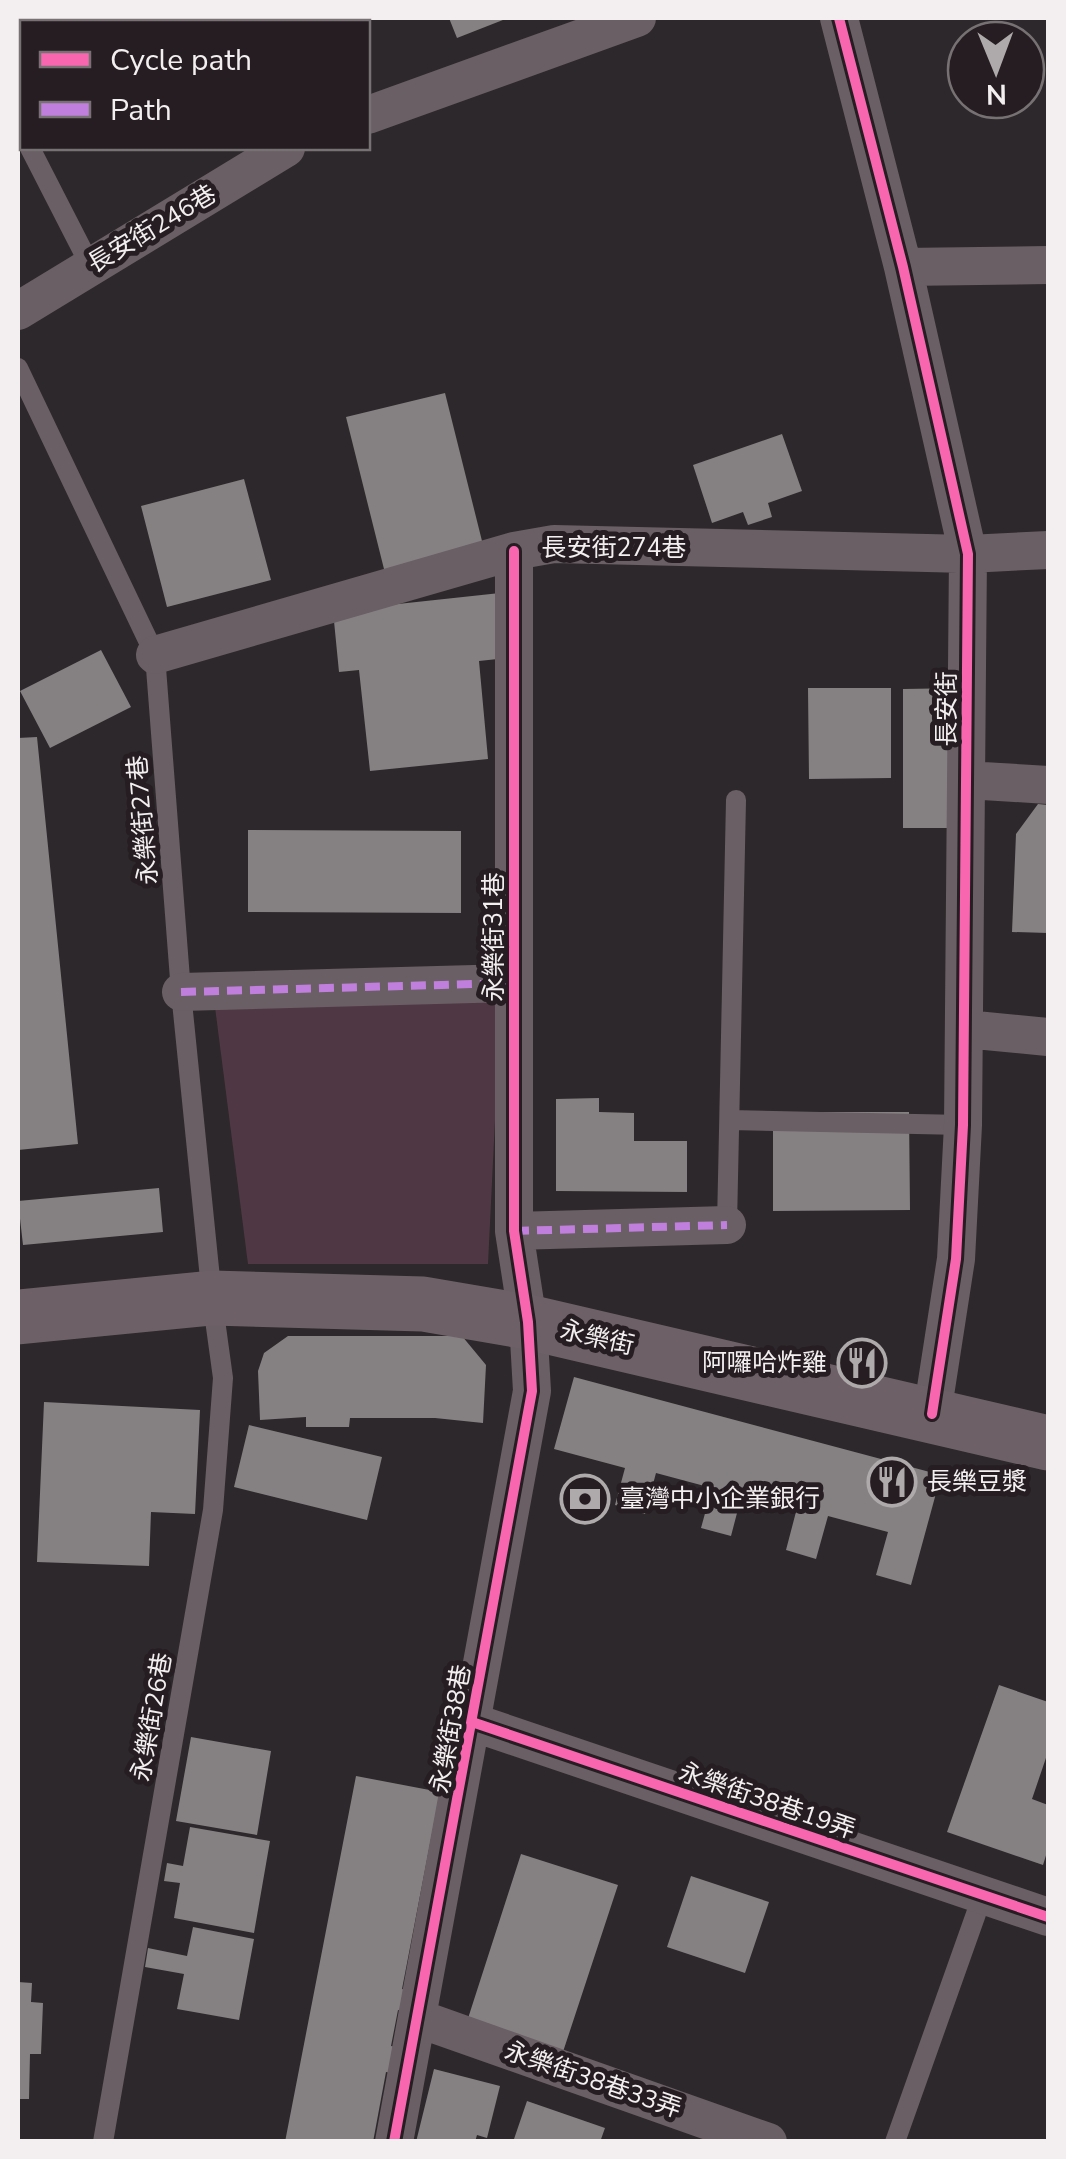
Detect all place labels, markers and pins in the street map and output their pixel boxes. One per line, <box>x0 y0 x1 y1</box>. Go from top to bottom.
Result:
restaurant icon: 阿囉哈炸雞 <box>836 1337 888 1389</box>
place label: 阿囉哈炸雞 <box>702 1346 827 1380</box>
restaurant icon: 長樂豆漿 <box>866 1456 918 1508</box>
place label: 長樂豆漿 <box>927 1465 1027 1499</box>
bank icon: 臺灣中小企業銀行 <box>559 1473 611 1525</box>
place label: 臺灣中小企業銀行 <box>620 1482 820 1516</box>

